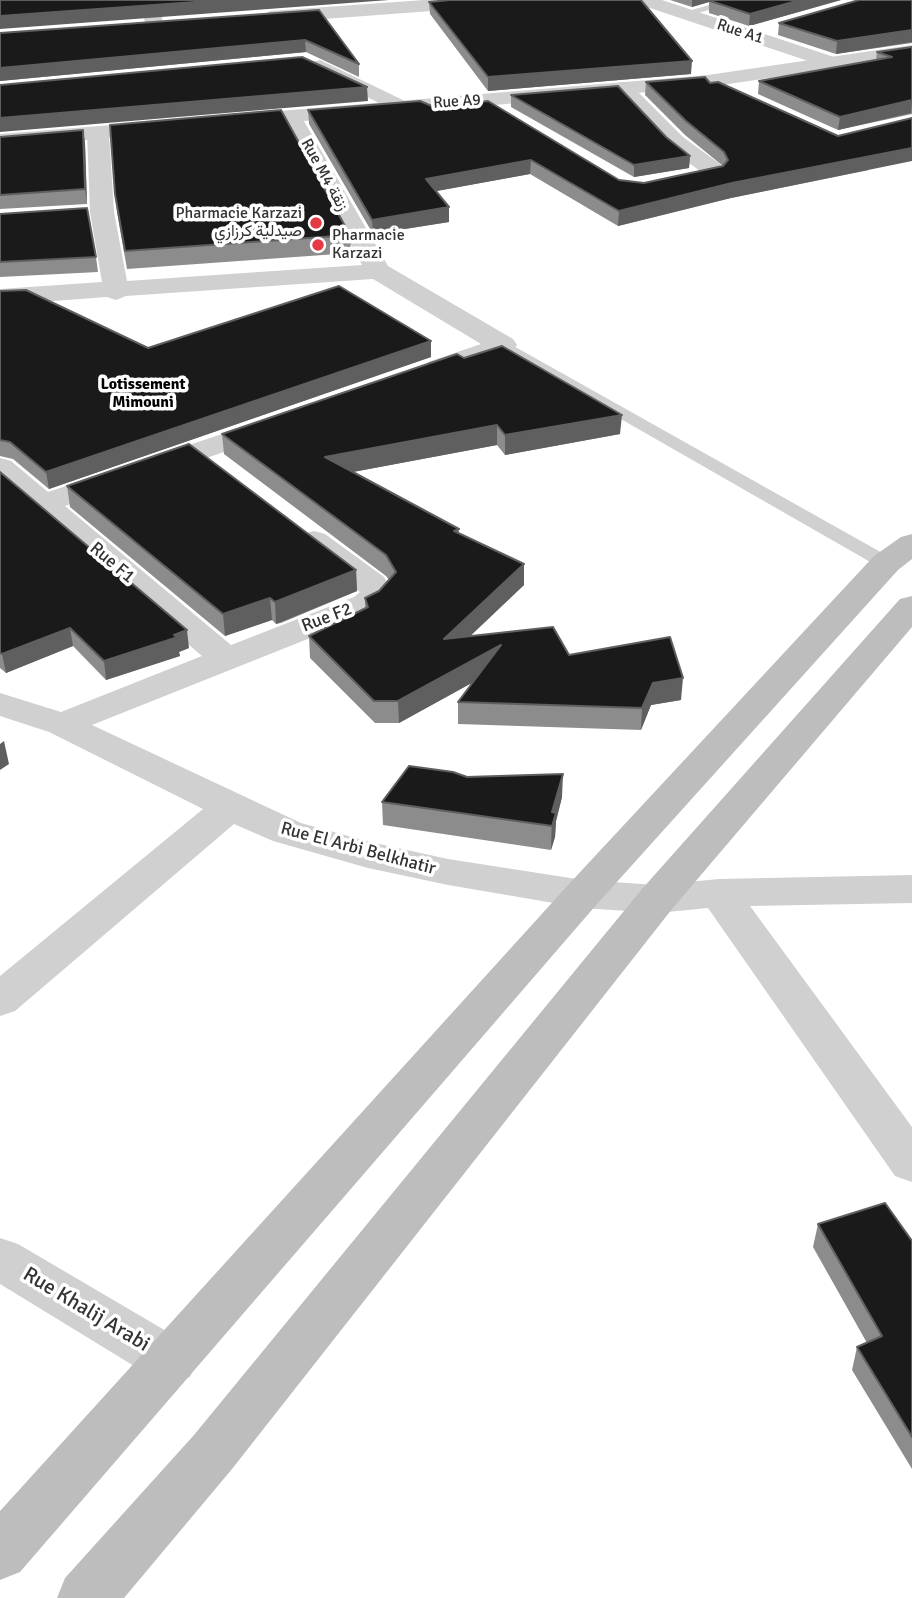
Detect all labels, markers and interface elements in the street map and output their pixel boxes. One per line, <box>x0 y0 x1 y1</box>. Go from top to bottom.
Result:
street label: Rue A1 <box>714 15 766 49</box>
street label: Rue A9 <box>432 91 482 113</box>
street label: Rue M4 زنقة <box>296 135 352 215</box>
place label: Pharmacie Karzazi صيدلية كرزازي <box>175 204 302 242</box>
marker: Pharmacie Karzazi صيدلية كرزازي <box>308 215 324 231</box>
place label: Pharmacie Karzazi <box>332 226 405 264</box>
marker: Pharmacie Karzazi <box>310 237 326 253</box>
district label: Lotissement Mimouni <box>100 375 186 413</box>
street label: Rue F1 <box>85 538 139 588</box>
street label: Rue F2 <box>299 599 355 637</box>
street label: Rue El Arbi Belkhatir <box>278 818 438 880</box>
street label: Rue Khalij Arabi <box>18 1262 154 1358</box>

